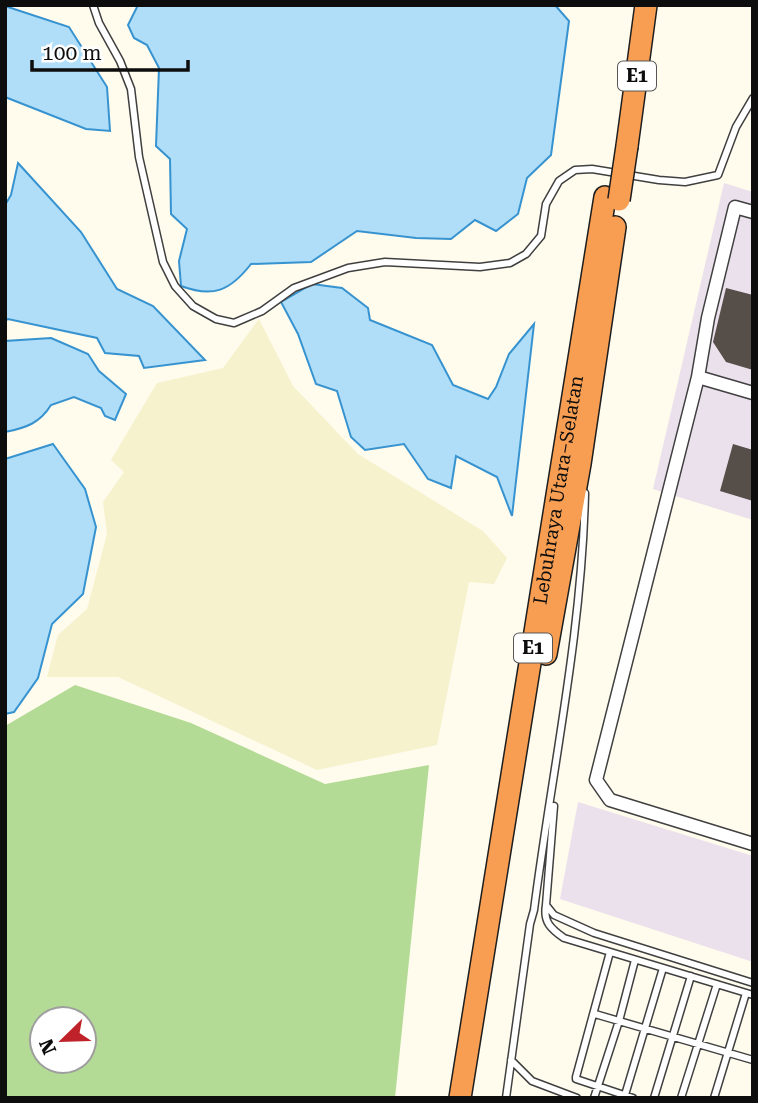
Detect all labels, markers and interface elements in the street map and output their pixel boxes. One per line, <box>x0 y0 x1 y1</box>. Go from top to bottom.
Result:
scale bar <box>32 28 187 72</box>
text: 100 m <box>42 41 102 65</box>
road number: E1 <box>618 62 656 90</box>
street label: Lebuhraya Utara–Selatan <box>529 374 588 606</box>
road number: E1 <box>514 634 552 662</box>
north arrow <box>28 1005 98 1075</box>
text: N <box>34 1035 61 1058</box>

